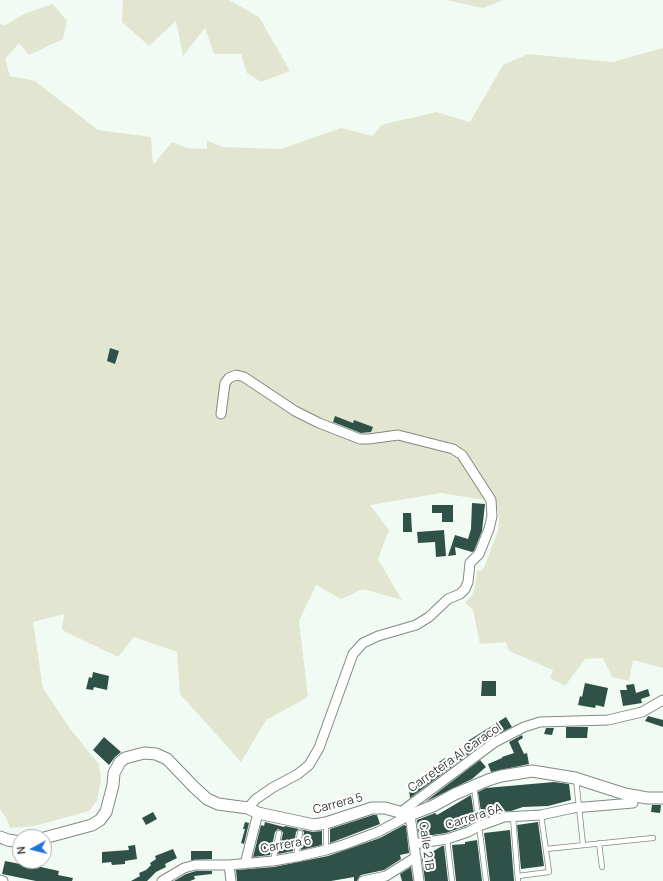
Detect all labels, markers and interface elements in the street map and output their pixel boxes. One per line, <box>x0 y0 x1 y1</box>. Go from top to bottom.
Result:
street label: Carretera Al Caracol <box>406 720 504 796</box>
street label: Carrera 5 <box>312 790 364 818</box>
street label: Carrera 6A <box>444 801 504 833</box>
street label: Calle 21B <box>415 821 437 871</box>
north arrow <box>12 829 52 869</box>
street label: Carrera 6 <box>259 833 313 857</box>
text: N <box>13 846 29 855</box>

